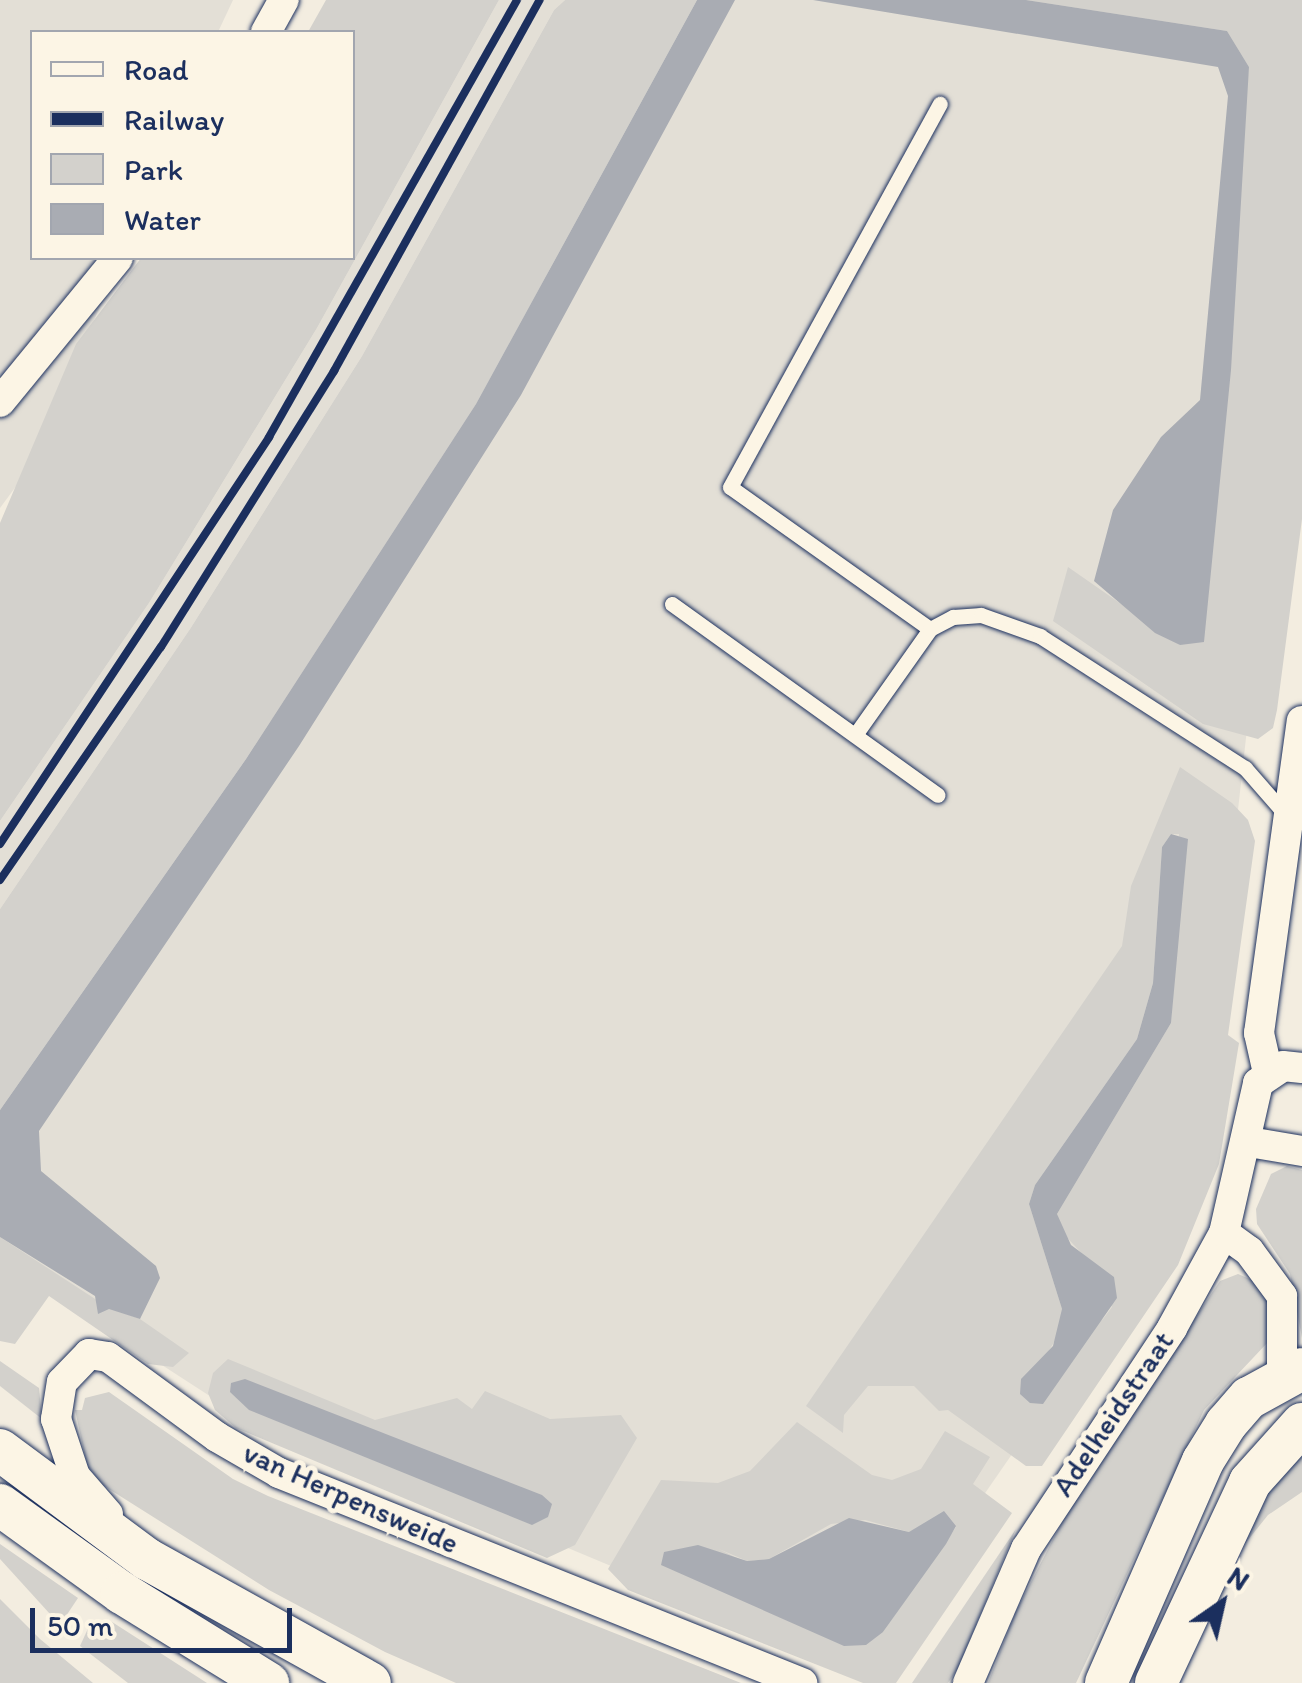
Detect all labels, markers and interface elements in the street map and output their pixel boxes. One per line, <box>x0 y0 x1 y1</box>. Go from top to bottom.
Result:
legend <box>30 30 355 260</box>
text: Road <box>124 51 189 88</box>
text: Railway <box>124 101 224 138</box>
text: Park <box>124 151 183 188</box>
text: Water <box>124 201 201 238</box>
street label: Adelheidstraat <box>1045 1325 1181 1503</box>
street label: van Herpensweide <box>238 1434 464 1562</box>
north arrow <box>1172 1553 1272 1653</box>
text: N <box>1221 1559 1256 1598</box>
scale bar <box>35 1588 298 1650</box>
text: 50 m <box>47 1607 113 1644</box>

